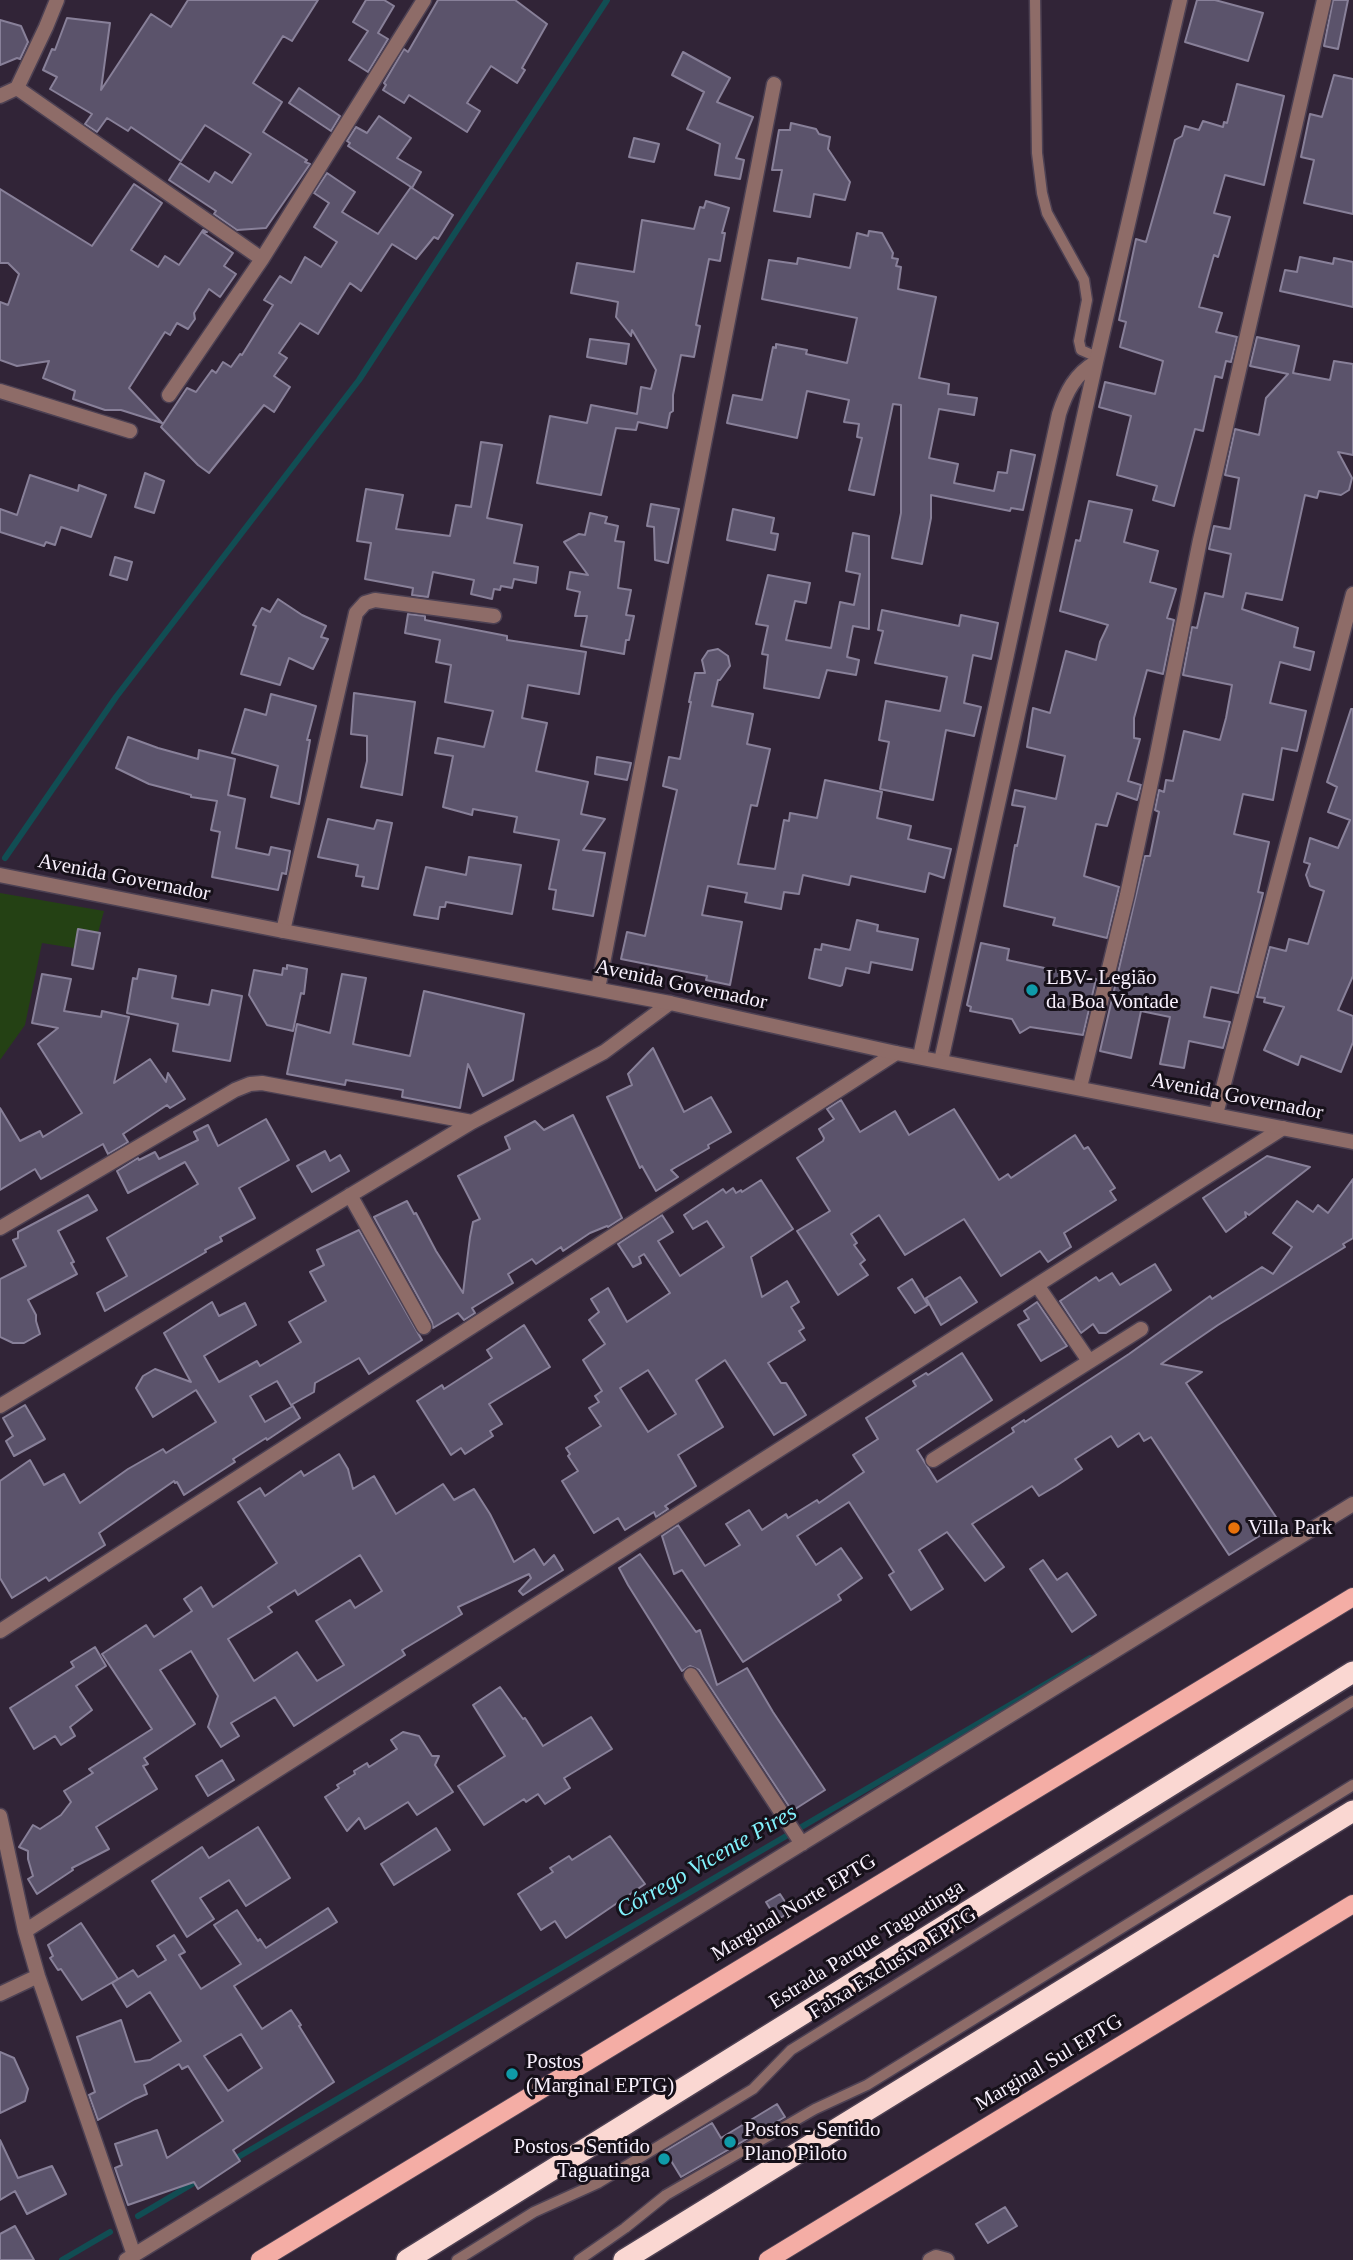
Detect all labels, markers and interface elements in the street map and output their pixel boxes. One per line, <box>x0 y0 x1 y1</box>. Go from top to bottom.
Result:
street label: Avenida Governador <box>36 849 212 907</box>
street label: Avenida Governador <box>593 954 769 1016</box>
place label: LBV- Legião da Boa Vontade <box>1046 965 1179 1015</box>
marker: LBV- Legião da Boa Vontade <box>1024 982 1040 998</box>
street label: Avenida Governador <box>1149 1068 1325 1126</box>
place label: Villa Park <box>1248 1515 1332 1541</box>
marker: Villa Park <box>1226 1520 1242 1536</box>
water label: Córrego Vicente Pires <box>612 1799 802 1925</box>
street label: Marginal Norte EPTG <box>707 1849 881 1967</box>
street label: Estrada Parque Taguatinga <box>765 1875 969 2015</box>
street label: Faixa Exclusiva EPTG <box>805 1902 981 2026</box>
street label: Marginal Sul EPTG <box>971 2009 1127 2117</box>
place label: Postos (Marginal EPTG) <box>526 2049 674 2099</box>
marker: Postos (Marginal EPTG) <box>504 2066 520 2082</box>
place label: Postos - Sentido Plano Piloto <box>744 2117 881 2167</box>
place label: Postos - Sentido Taguatinga <box>513 2134 650 2184</box>
marker: Postos - Sentido Plano Piloto <box>722 2134 738 2150</box>
marker: Postos - Sentido Taguatinga <box>656 2151 672 2167</box>

